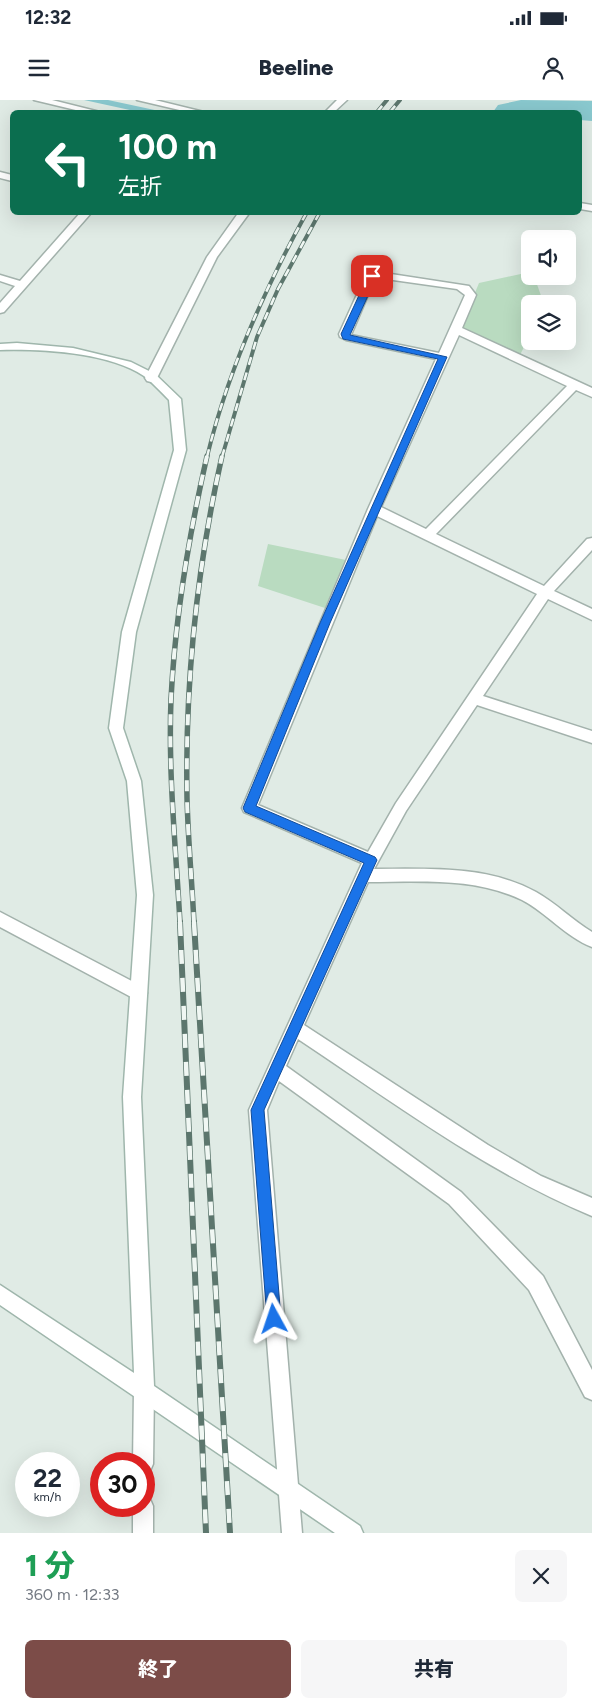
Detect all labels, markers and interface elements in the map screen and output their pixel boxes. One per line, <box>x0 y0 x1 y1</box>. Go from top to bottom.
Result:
text: 12:32 <box>25 6 71 29</box>
icon: menu <box>25 54 53 82</box>
text: Beeline <box>259 54 333 81</box>
icon: person <box>539 54 567 82</box>
text: 100 m <box>118 126 217 168</box>
icon: left <box>35 130 100 195</box>
text: 左折 <box>118 173 162 200</box>
map controls <box>521 230 576 350</box>
button: sound <box>521 230 576 285</box>
pin <box>351 255 393 297</box>
icon: arrive <box>358 262 386 290</box>
button: layers <box>521 295 576 350</box>
position arrow <box>247 1292 299 1344</box>
speed limit sign: 30 <box>90 1452 155 1517</box>
text: 22 <box>33 1463 62 1493</box>
text: km/h <box>34 1490 61 1504</box>
text: 1 分 <box>25 1547 75 1584</box>
button: close <box>515 1550 567 1602</box>
text: 360 m · 12:33 <box>25 1585 120 1604</box>
button: 終了 <box>25 1640 291 1698</box>
button: 共有 <box>301 1640 567 1698</box>

